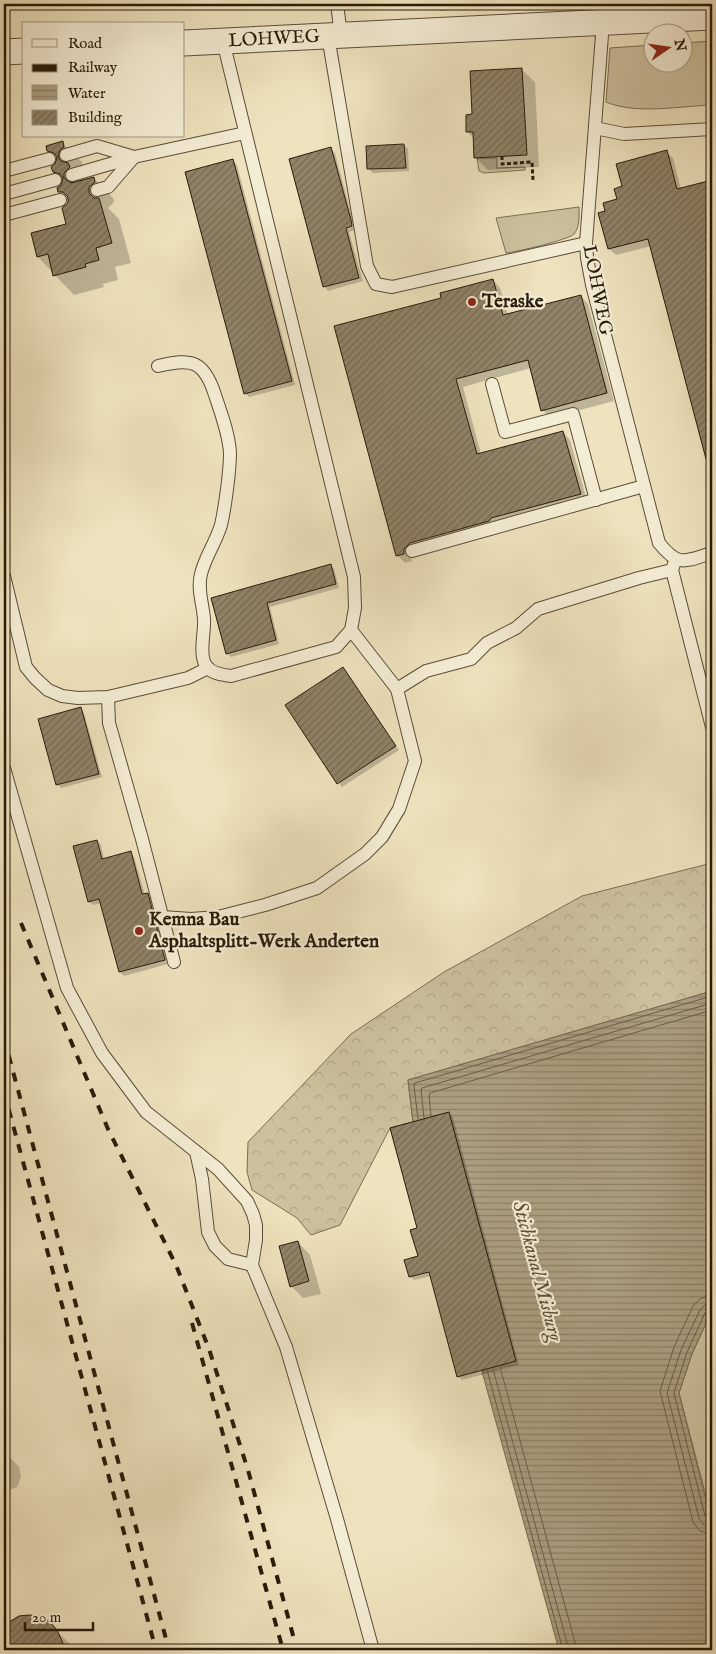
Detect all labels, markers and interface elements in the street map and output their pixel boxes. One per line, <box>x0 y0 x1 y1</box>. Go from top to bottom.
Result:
legend <box>22 22 185 138</box>
north arrow <box>644 22 694 72</box>
street label: LOHWEG <box>228 25 320 53</box>
text: Road <box>68 34 103 53</box>
text: N <box>669 36 690 53</box>
text: Railway <box>68 58 118 77</box>
text: Water <box>68 84 106 103</box>
text: Building <box>68 108 123 127</box>
street label: LOHWEG <box>576 243 618 337</box>
place label: Teraske <box>481 290 544 314</box>
marker: Teraske <box>466 296 478 308</box>
place label: Kemna Bau Asphaltsplitt-Werk Anderten <box>148 908 379 954</box>
marker: Kemna Bau Asphaltsplitt-Werk Anderten <box>133 925 145 937</box>
water label: Stichkanal Misburg <box>505 1198 568 1345</box>
scale bar <box>25 1599 92 1631</box>
text: 20 m <box>32 1608 62 1627</box>

